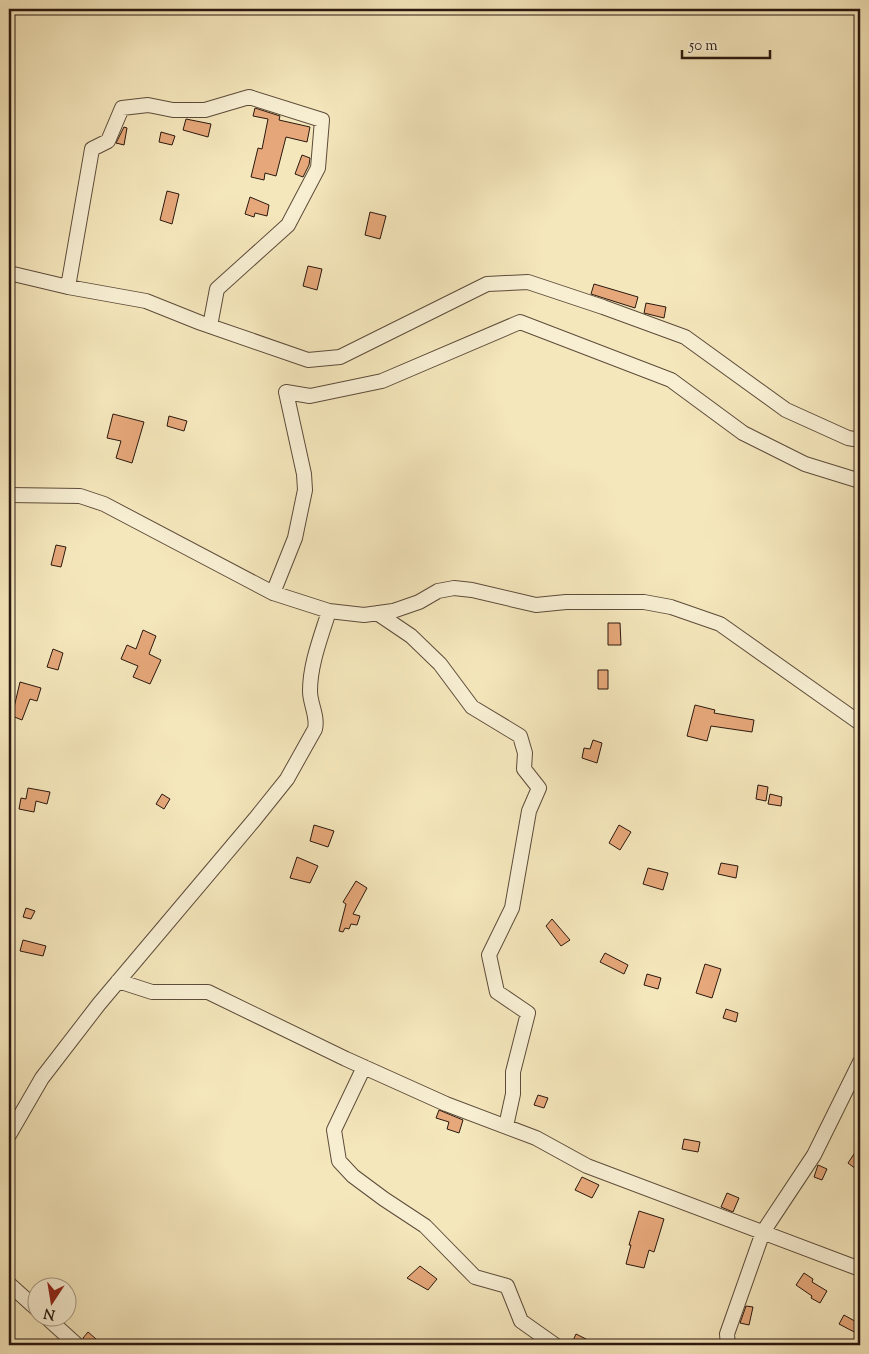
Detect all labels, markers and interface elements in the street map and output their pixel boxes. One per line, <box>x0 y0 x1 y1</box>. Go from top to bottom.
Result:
scale bar <box>682 28 769 60</box>
text: 50 m <box>688 36 718 57</box>
north arrow <box>28 1276 78 1326</box>
text: N <box>42 1302 57 1324</box>

